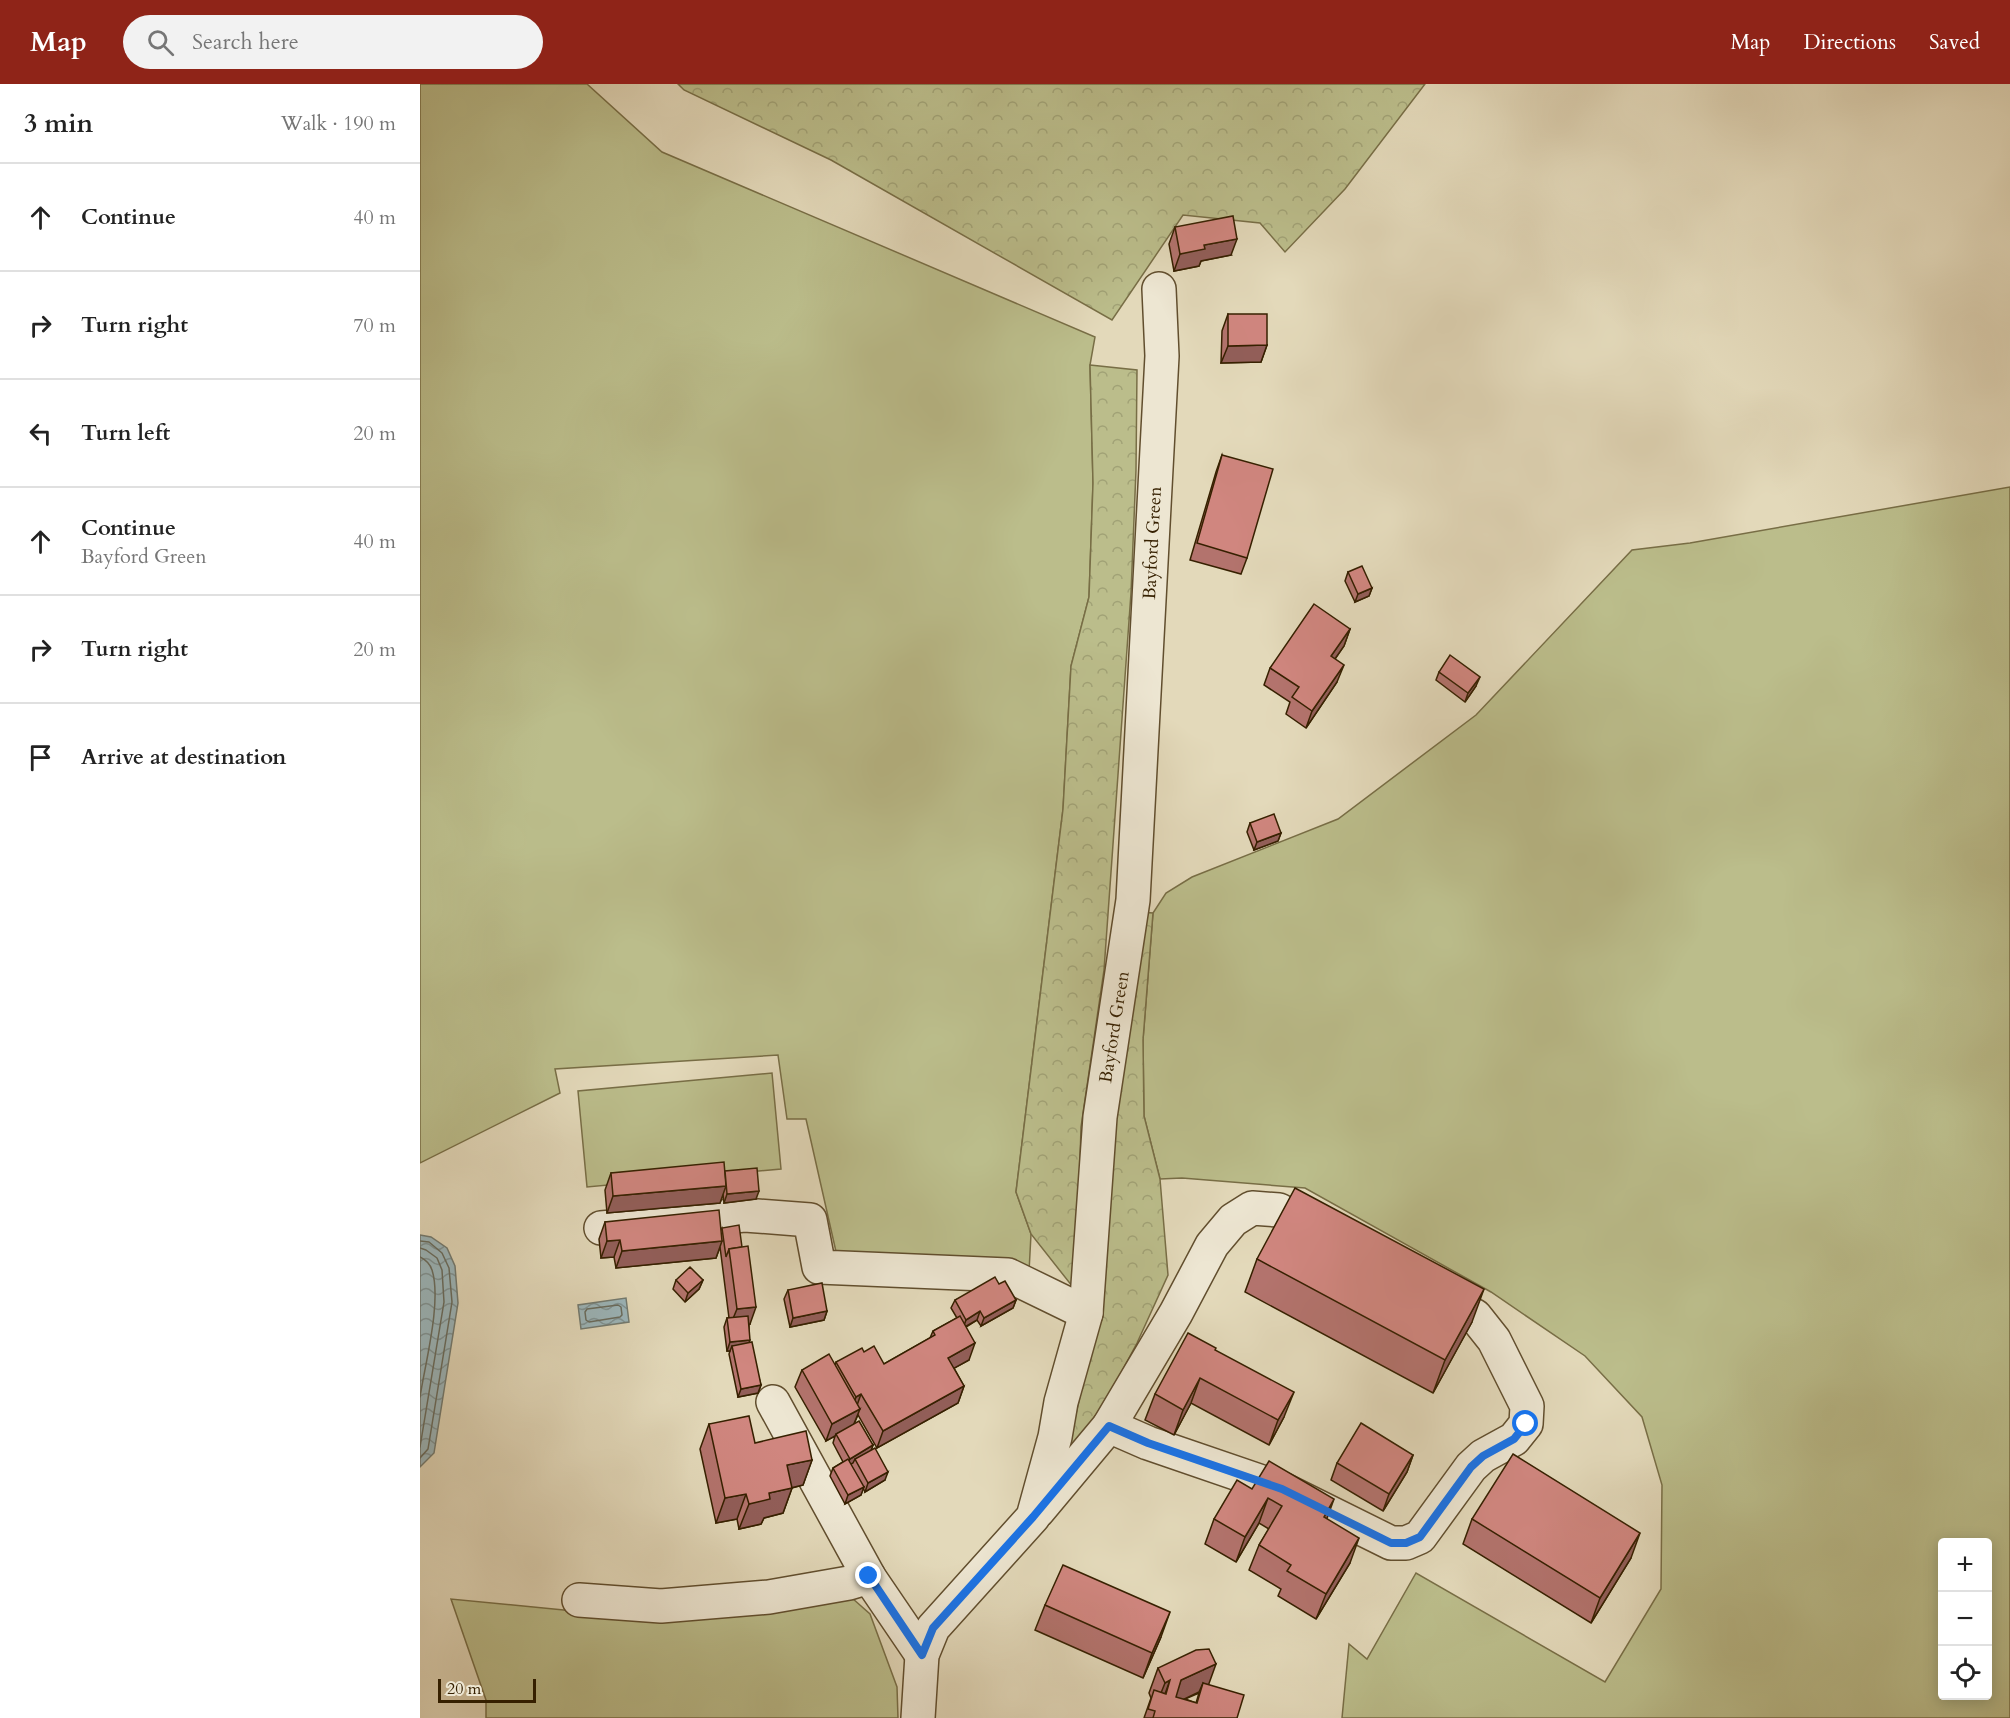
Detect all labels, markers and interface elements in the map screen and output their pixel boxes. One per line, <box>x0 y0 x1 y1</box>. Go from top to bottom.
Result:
search box <box>123 15 543 69</box>
text: Map <box>30 23 87 61</box>
icon: search <box>144 26 177 59</box>
text: Search here <box>192 27 299 57</box>
text: Map <box>1730 28 1770 57</box>
text: Directions <box>1803 28 1896 57</box>
text: Saved <box>1929 28 1980 57</box>
text: 3 min <box>24 106 93 141</box>
text: Walk · 190 m <box>281 110 396 137</box>
icon: ahead <box>24 201 57 234</box>
text: Continue <box>81 202 176 232</box>
text: 40 m <box>353 204 396 231</box>
icon: right <box>24 309 57 342</box>
text: Turn right <box>81 310 188 340</box>
text: 70 m <box>353 312 396 339</box>
icon: left <box>24 417 57 450</box>
text: Turn left <box>81 418 170 448</box>
text: 20 m <box>353 420 396 447</box>
street label: Bayford Green <box>1137 485 1168 600</box>
text: Continue <box>81 513 176 543</box>
icon: ahead <box>24 525 57 558</box>
text: 40 m <box>353 528 396 555</box>
text: Bayford Green <box>81 543 207 570</box>
icon: right <box>24 633 57 666</box>
text: Turn right <box>81 634 188 664</box>
text: 20 m <box>353 636 396 663</box>
icon: arrive <box>24 741 57 774</box>
text: Arrive at destination <box>81 742 286 772</box>
street label: Bayford Green <box>1093 969 1136 1085</box>
route start <box>1512 1410 1538 1436</box>
map controls <box>1938 1538 1992 1700</box>
button: + <box>1938 1538 1992 1592</box>
route end <box>855 1562 881 1588</box>
button: − <box>1938 1592 1992 1646</box>
button: locate <box>1938 1646 1992 1700</box>
scale bar <box>438 1676 536 1704</box>
text: 20 m <box>447 1678 481 1700</box>

